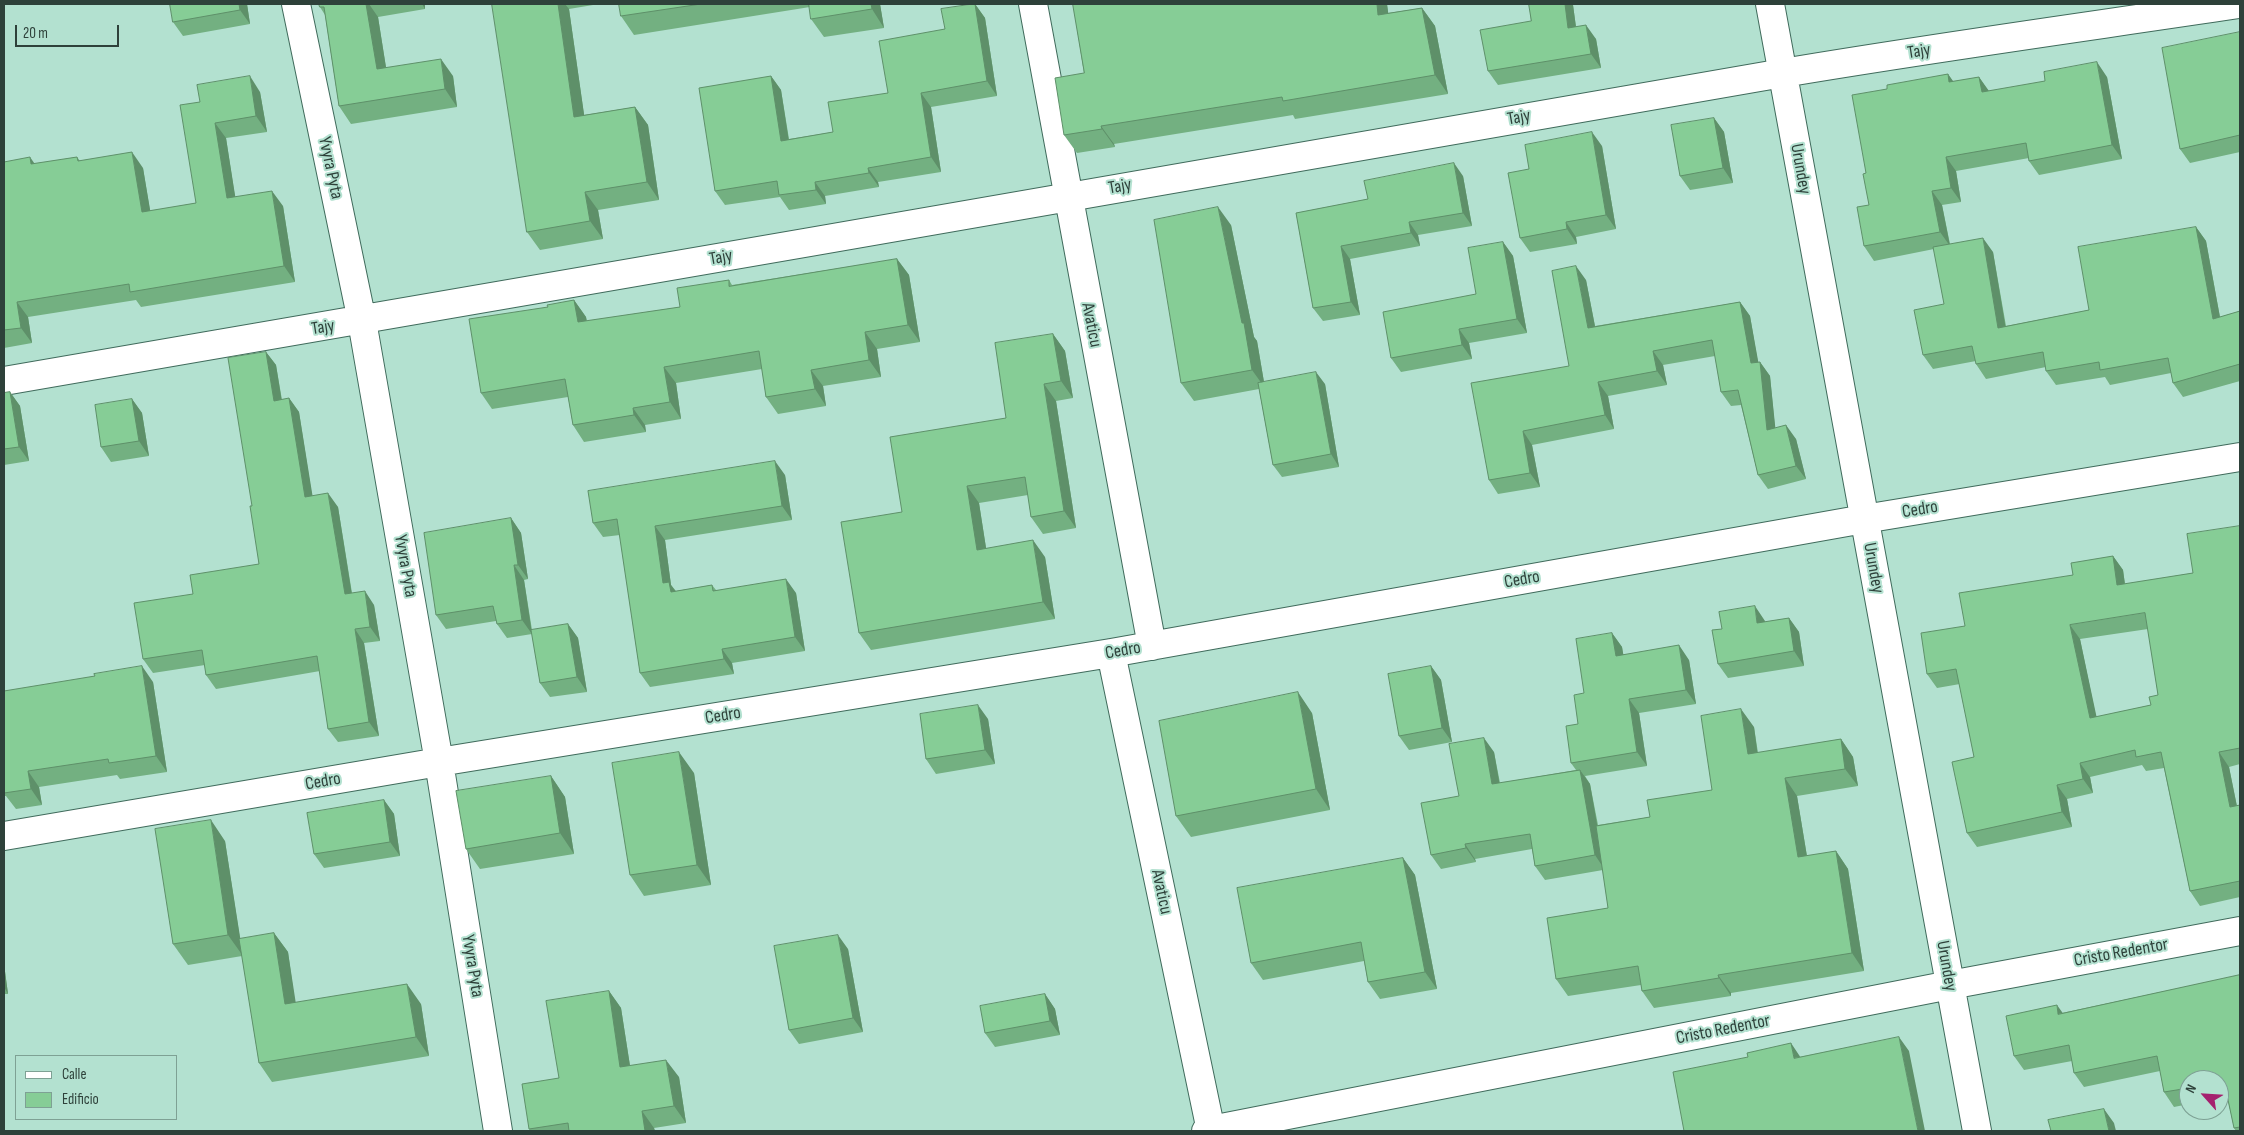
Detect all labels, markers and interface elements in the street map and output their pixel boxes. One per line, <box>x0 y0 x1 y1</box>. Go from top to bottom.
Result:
scale bar <box>18 15 121 47</box>
text: 20 m <box>23 24 48 43</box>
street label: Tajy <box>1906 40 1932 64</box>
street label: Tajy <box>1506 105 1532 131</box>
street label: Yvyra Pyta <box>313 135 347 201</box>
street label: Urundey <box>1785 142 1815 196</box>
street label: Tajy <box>1107 174 1133 200</box>
street label: Tajy <box>708 245 734 271</box>
street label: Avaticu <box>1076 301 1106 349</box>
street label: Tajy <box>310 316 336 340</box>
street label: Cedro <box>1901 497 1939 523</box>
street label: Yvyra Pyta <box>389 533 421 599</box>
street label: Urundey <box>1858 541 1888 595</box>
street label: Cedro <box>1503 566 1541 594</box>
street label: Cedro <box>1104 637 1142 665</box>
street label: Cedro <box>704 703 742 729</box>
street label: Cedro <box>304 768 342 796</box>
street label: Avaticu <box>1146 868 1176 916</box>
street label: Yvyra Pyta <box>456 933 488 999</box>
street label: Cristo Redentor <box>2072 934 2170 972</box>
street label: Urundey <box>1931 939 1961 993</box>
street label: Cristo Redentor <box>1674 1010 1772 1050</box>
legend <box>15 1055 178 1120</box>
text: Calle <box>62 1065 86 1084</box>
north arrow <box>2179 1070 2229 1120</box>
text: N <box>2182 1082 2200 1096</box>
text: Edificio <box>62 1090 99 1109</box>

